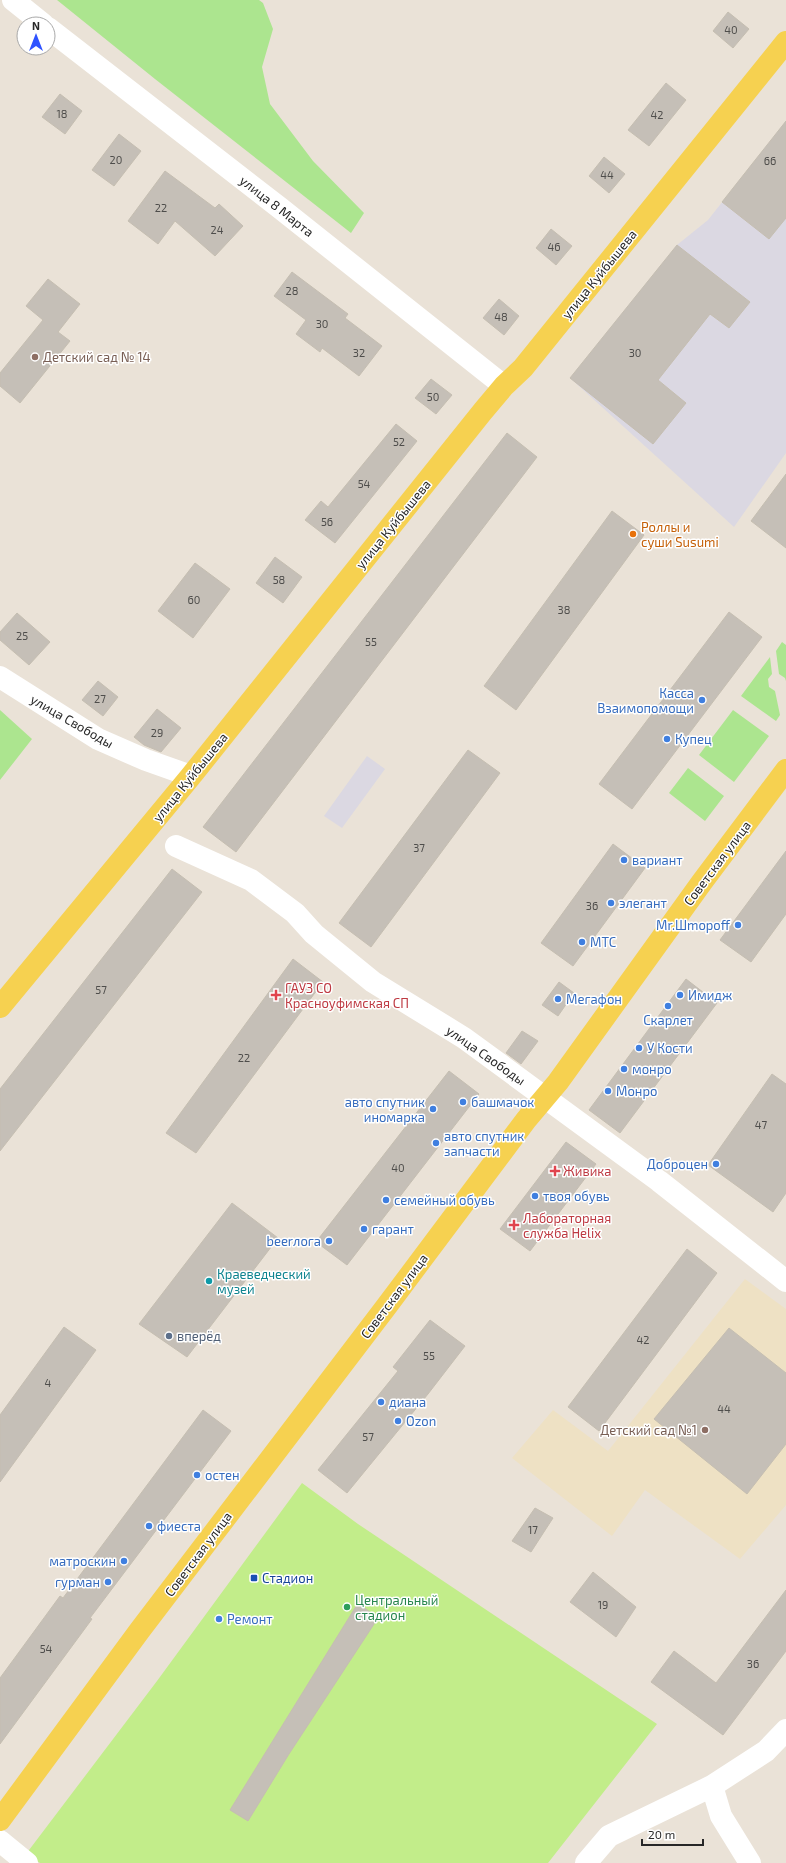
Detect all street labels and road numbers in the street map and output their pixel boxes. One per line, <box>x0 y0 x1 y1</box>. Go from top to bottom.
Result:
street label: улица 8 Марта <box>237 172 317 240</box>
street label: улица Куйбышева <box>558 226 640 322</box>
street label: улица Куйбышева <box>352 476 434 572</box>
street label: улица Свободы <box>28 691 116 751</box>
street label: улица Куйбышева <box>149 729 231 825</box>
street label: Советская улица <box>680 818 754 908</box>
street label: улица Свободы <box>443 1022 529 1088</box>
street label: Советская улица <box>357 1251 431 1341</box>
street label: Советская улица <box>161 1509 235 1599</box>

